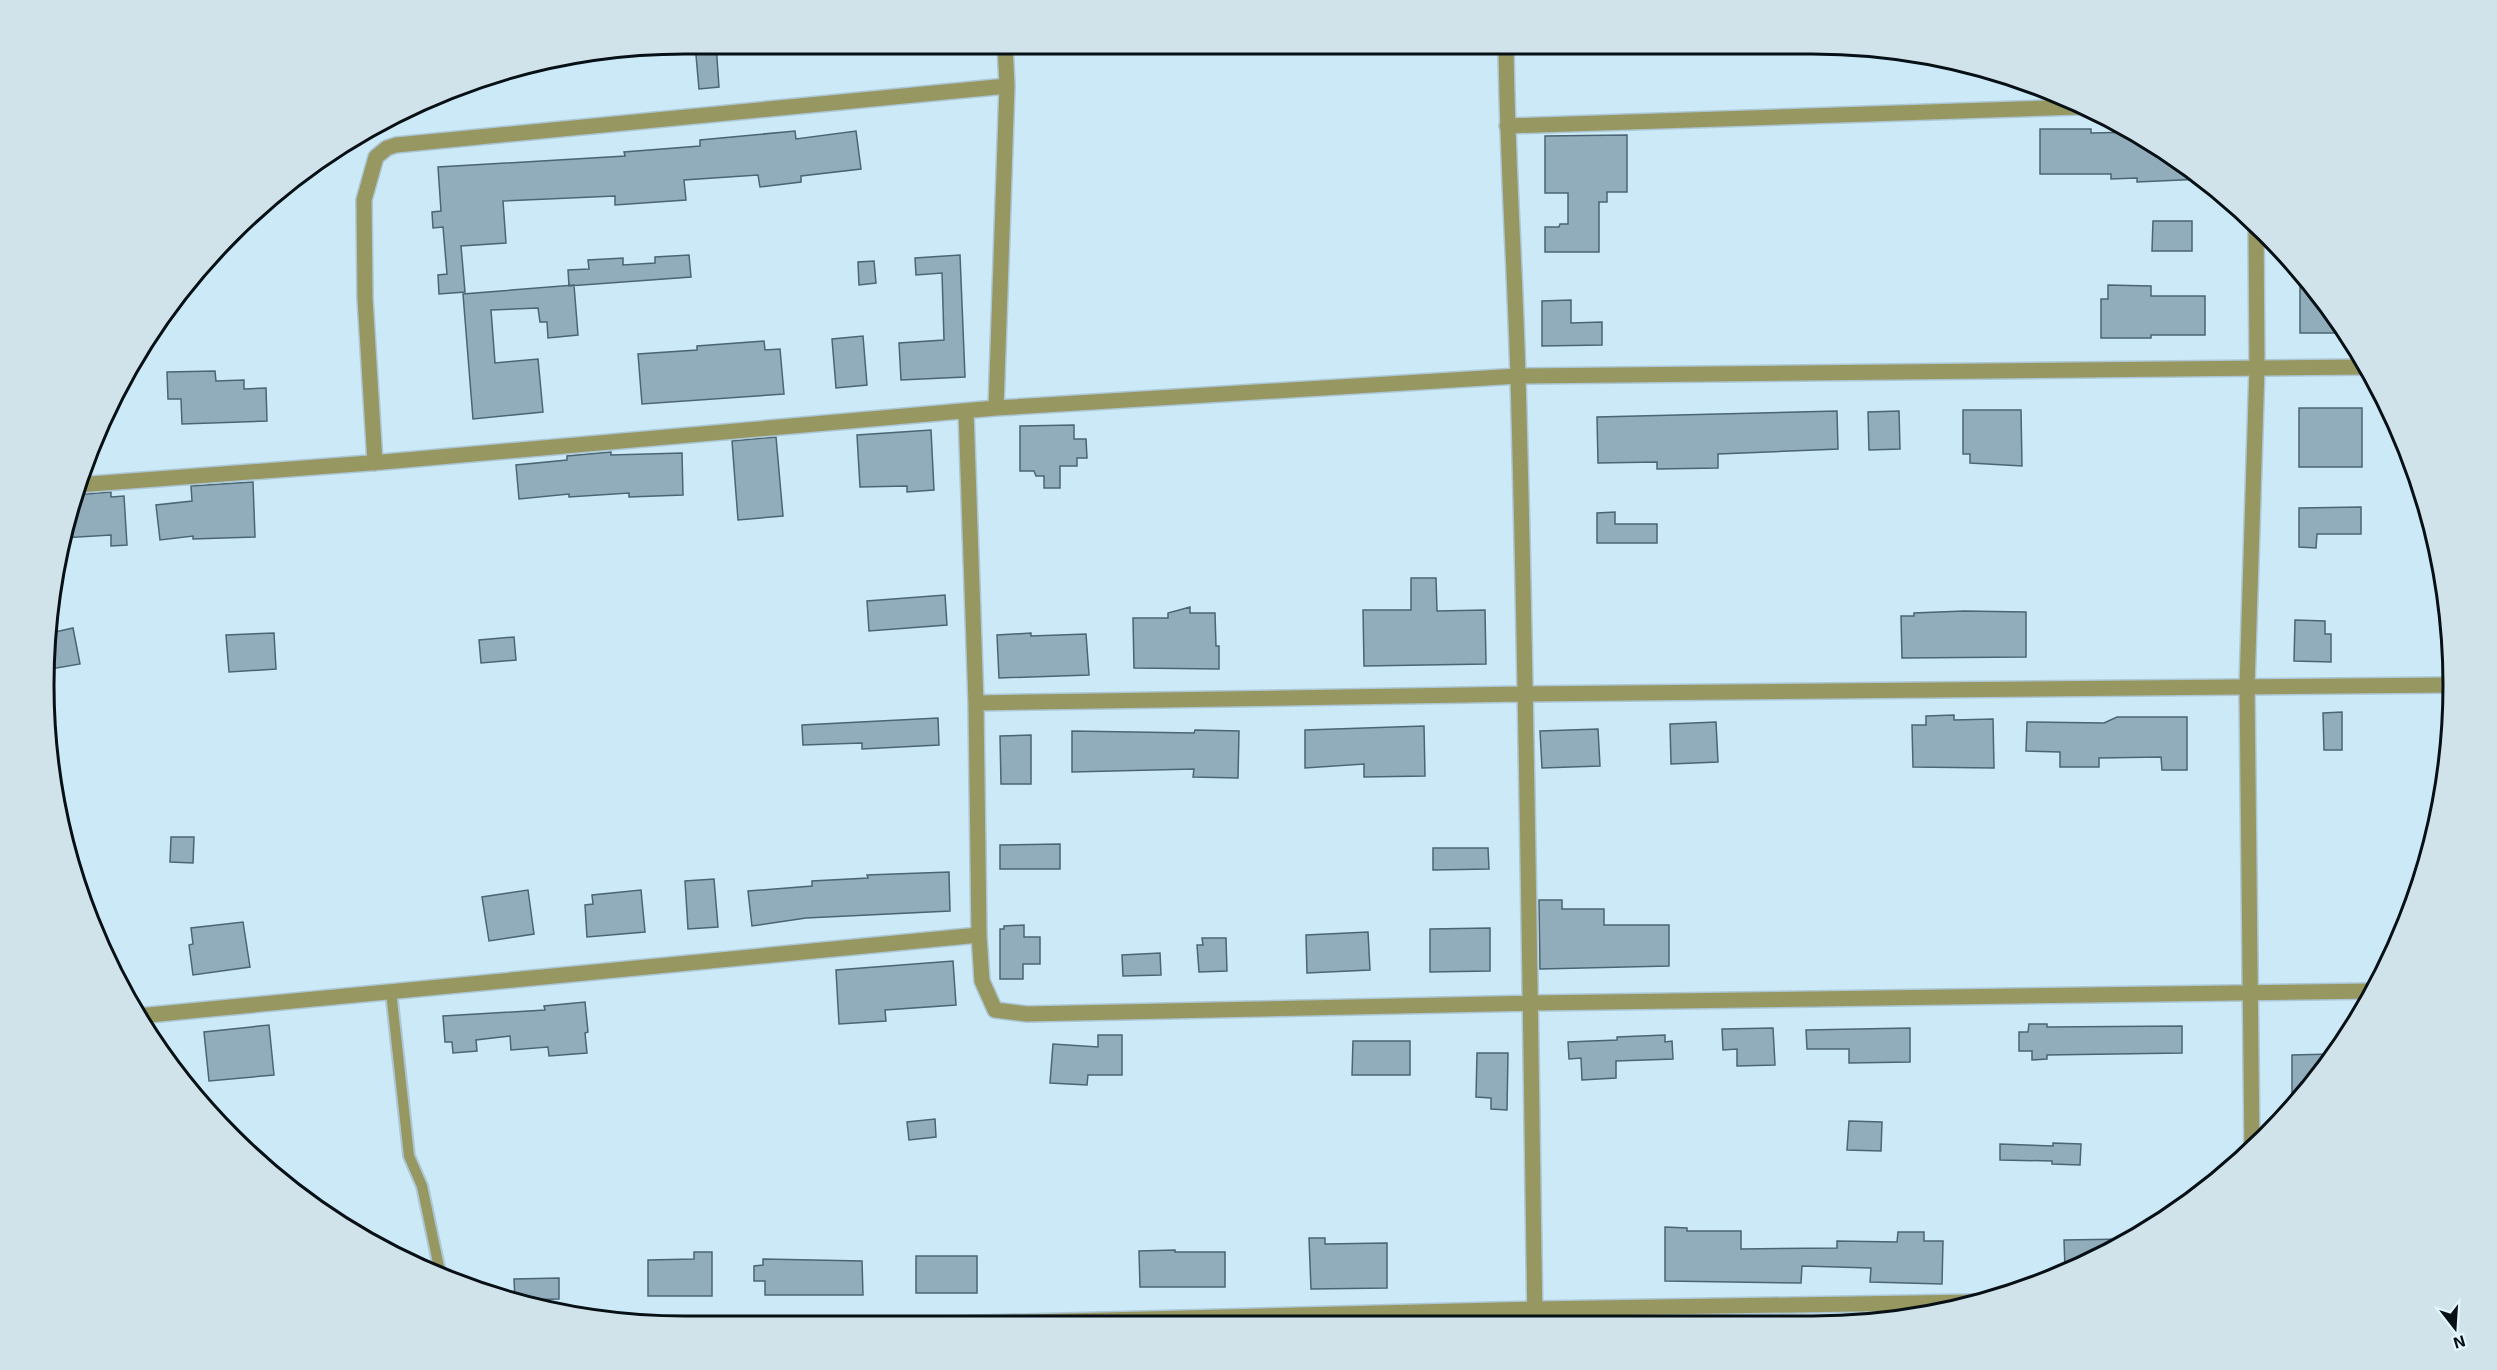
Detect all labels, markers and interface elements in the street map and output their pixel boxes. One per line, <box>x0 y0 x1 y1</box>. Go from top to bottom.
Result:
north arrow <box>2425 1298 2485 1358</box>
text: N <box>2451 1332 2468 1354</box>

